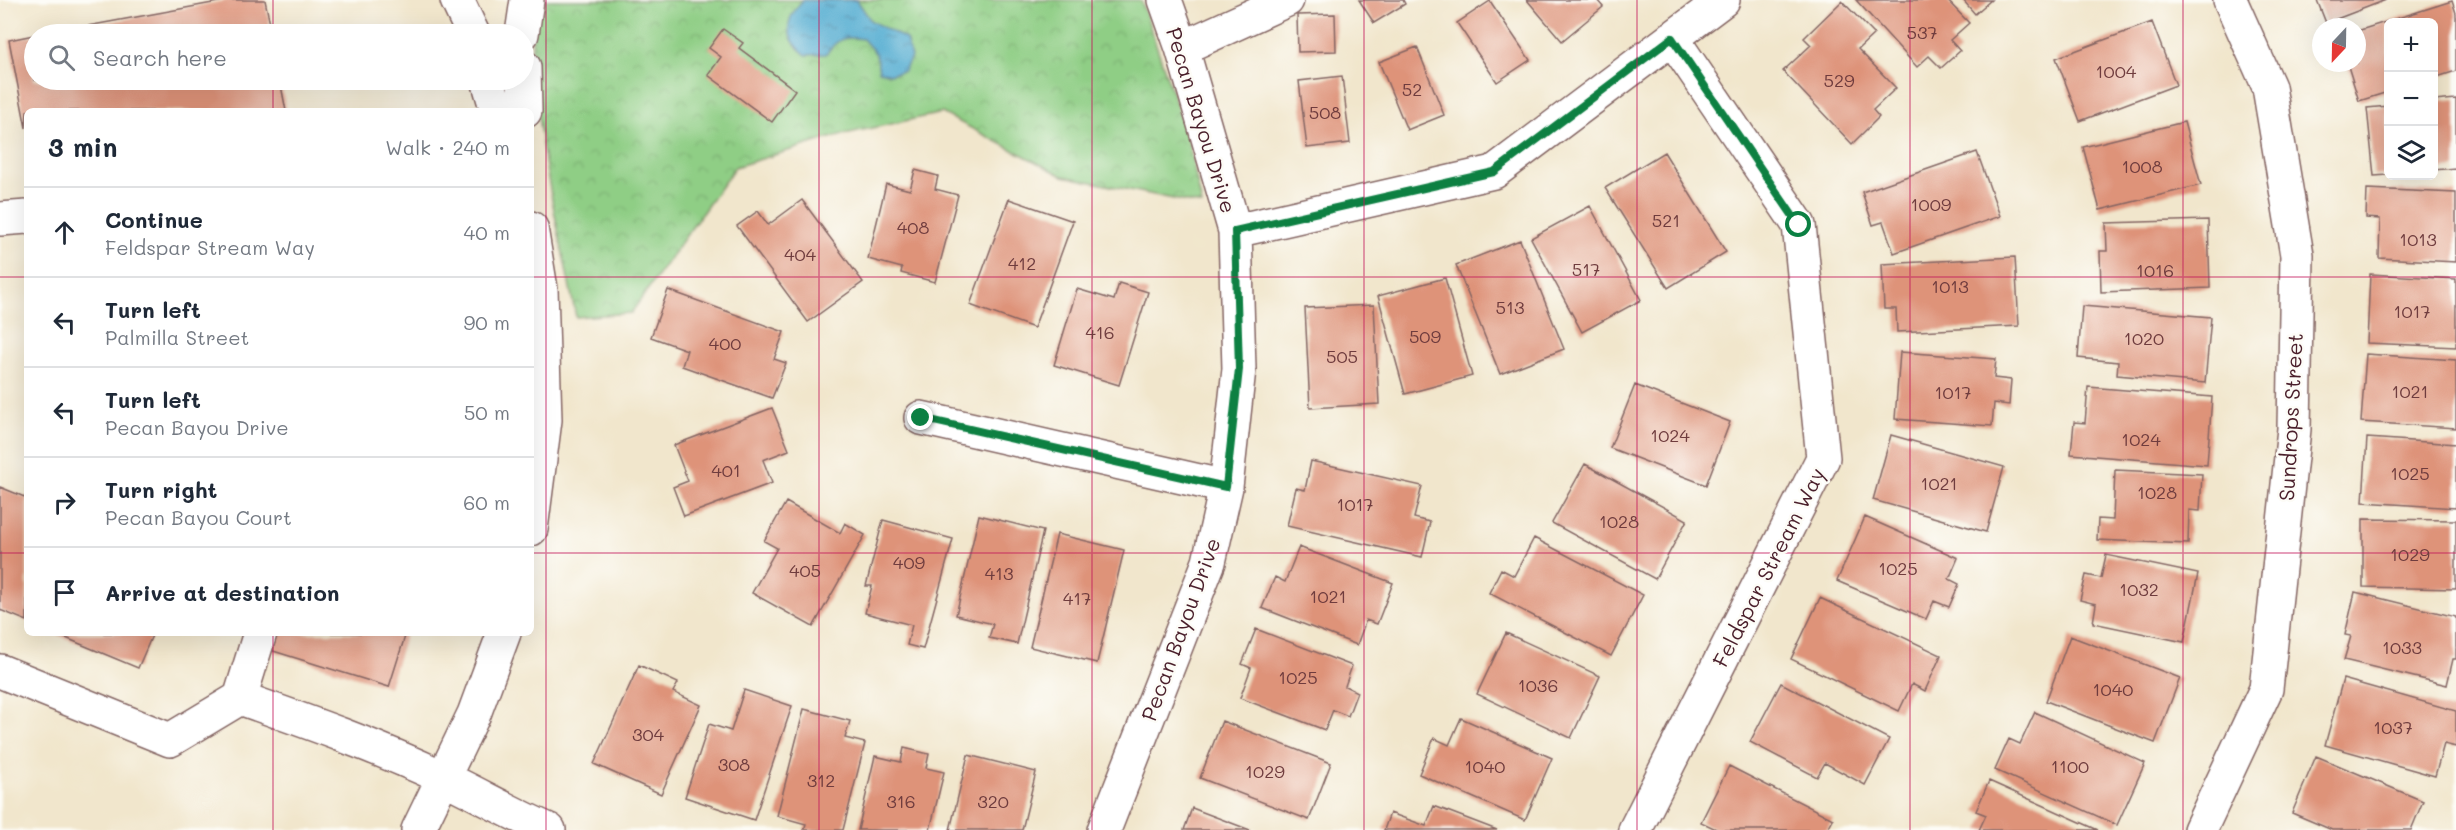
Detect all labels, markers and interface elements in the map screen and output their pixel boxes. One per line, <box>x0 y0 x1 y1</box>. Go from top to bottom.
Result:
north arrow <box>2312 18 2366 72</box>
map controls <box>2384 18 2438 180</box>
button: + <box>2384 18 2438 72</box>
house number: 537 <box>1906 20 1938 44</box>
search box <box>24 24 534 90</box>
street label: Pecan Bayou Drive <box>1161 24 1243 216</box>
icon: search <box>45 41 78 74</box>
text: Search here <box>93 43 227 72</box>
house number: 1004 <box>2096 59 2137 83</box>
house number: 529 <box>1823 68 1855 92</box>
button: − <box>2384 72 2438 126</box>
house number: 52 <box>1402 77 1422 101</box>
house number: 508 <box>1309 100 1341 124</box>
button: layers <box>2384 126 2438 180</box>
text: 3 min <box>48 130 117 164</box>
text: Walk · 240 m <box>385 134 510 160</box>
house number: 1008 <box>2121 154 2163 178</box>
house number: 1009 <box>1911 192 1952 216</box>
text: Continue <box>105 205 203 234</box>
house number: 521 <box>1652 208 1680 232</box>
route start <box>1785 211 1811 237</box>
house number: 408 <box>897 215 929 239</box>
icon: ahead <box>48 216 81 249</box>
text: 40 m <box>464 219 510 245</box>
house number: 1013 <box>2399 227 2437 251</box>
text: Feldspar Stream Way <box>105 234 315 260</box>
house number: 404 <box>784 242 817 266</box>
house number: 412 <box>1008 251 1036 275</box>
house number: 517 <box>1572 257 1600 281</box>
house number: 1016 <box>2136 258 2174 282</box>
house number: 1013 <box>1931 274 1969 298</box>
text: Turn left <box>105 295 201 324</box>
house number: 513 <box>1495 295 1525 319</box>
house number: 1017 <box>2393 299 2431 323</box>
icon: left <box>48 306 81 339</box>
text: 90 m <box>464 309 510 335</box>
house number: 416 <box>1085 320 1115 344</box>
text: Palmilla Street <box>105 324 249 350</box>
house number: 509 <box>1409 324 1441 348</box>
house number: 1020 <box>2124 326 2164 350</box>
house number: 400 <box>709 331 741 355</box>
street label: Sundrops Street <box>2272 332 2308 502</box>
house number: 505 <box>1326 344 1358 368</box>
house number: 1021 <box>2391 379 2429 403</box>
house number: 1017 <box>1934 380 1972 404</box>
text: Turn left <box>105 385 201 414</box>
icon: left <box>48 396 81 429</box>
text: 50 m <box>464 399 510 425</box>
route end <box>907 404 933 430</box>
text: Pecan Bayou Drive <box>105 414 289 440</box>
house number: 1024 <box>1650 423 1690 447</box>
house number: 1024 <box>2121 427 2161 451</box>
house number: 401 <box>711 458 741 482</box>
house number: 1025 <box>2390 461 2430 485</box>
street label: Feldspar Stream Way <box>1706 463 1830 671</box>
house number: 1021 <box>1920 471 1958 495</box>
text: Turn right <box>105 475 217 504</box>
house number: 1028 <box>2137 480 2177 504</box>
icon: right <box>48 486 81 519</box>
text: 60 m <box>463 489 510 515</box>
house number: 1017 <box>1336 492 1374 516</box>
text: Pecan Bayou Court <box>105 504 292 530</box>
house number: 1028 <box>1599 509 1639 533</box>
street label: Pecan Bayou Drive <box>1134 534 1226 724</box>
house number: 1029 <box>2390 542 2430 566</box>
house number: 409 <box>893 550 926 574</box>
house number: 1025 <box>1878 556 1918 580</box>
house number: 405 <box>789 558 821 582</box>
house number: 413 <box>984 561 1014 585</box>
icon: arrive <box>48 576 81 609</box>
house number: 1032 <box>2119 577 2159 601</box>
text: Arrive at destination <box>105 578 340 607</box>
house number: 1021 <box>1309 584 1347 608</box>
house number: 417 <box>1063 586 1091 610</box>
house number: 1033 <box>2382 635 2422 659</box>
house number: 1025 <box>1278 665 1318 689</box>
house number: 1036 <box>1518 673 1558 697</box>
house number: 1040 <box>2093 677 2133 701</box>
house number: 1037 <box>2373 715 2413 739</box>
house number: 304 <box>632 722 665 746</box>
house number: 308 <box>718 752 750 776</box>
house number: 1040 <box>1465 754 1505 778</box>
house number: 1100 <box>2051 754 2089 778</box>
house number: 1029 <box>1245 759 1285 783</box>
house number: 312 <box>807 768 835 792</box>
house number: 316 <box>886 789 916 813</box>
house number: 320 <box>977 789 1009 813</box>

